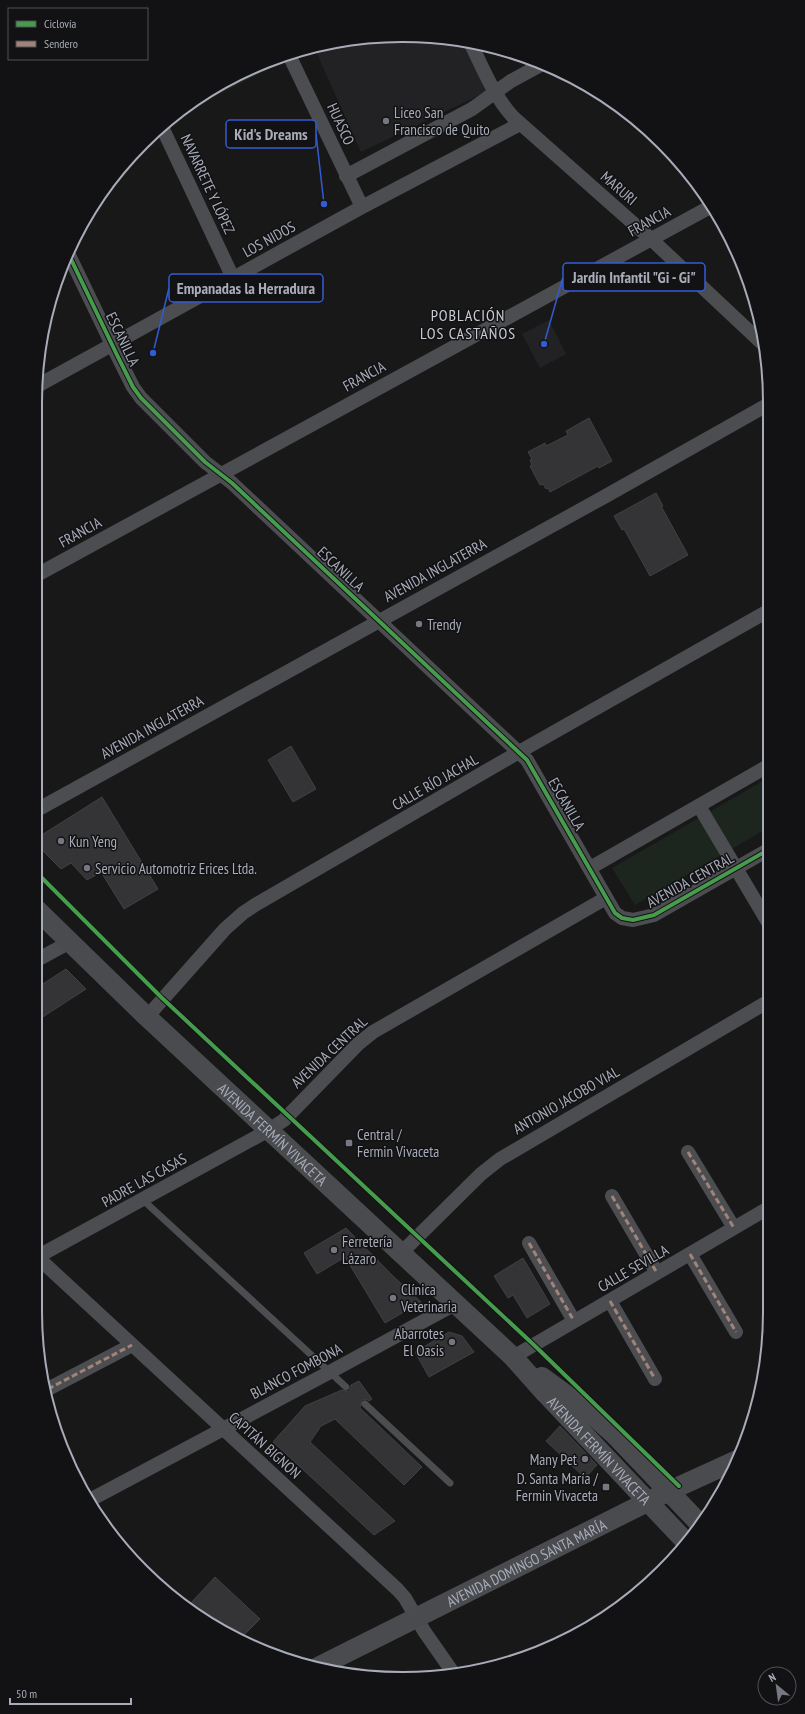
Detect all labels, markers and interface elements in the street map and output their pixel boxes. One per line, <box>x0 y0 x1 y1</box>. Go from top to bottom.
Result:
legend <box>8 8 148 60</box>
text: Ciclovía <box>44 16 76 31</box>
text: Sendero <box>44 36 78 51</box>
street label: HUASCO <box>323 100 359 148</box>
place label: Liceo San Francisco de Quito <box>394 103 490 139</box>
marker: Liceo San Francisco de Quito <box>381 116 391 126</box>
callout: Kid's Dreams <box>226 120 316 148</box>
text: Kid's Dreams <box>234 124 308 144</box>
street label: NAVARRETE Y LÓPEZ <box>177 131 240 237</box>
street label: MARURI <box>597 167 641 209</box>
street label: FRANCIA <box>624 201 674 240</box>
street label: LOS NIDOS <box>239 217 299 261</box>
callout: Jardín Infantil "Gi - Gi" <box>563 263 705 291</box>
text: Jardín Infantil "Gi - Gi" <box>571 267 696 287</box>
callout: Empanadas la Herradura <box>169 274 323 302</box>
text: Empanadas la Herradura <box>177 278 316 298</box>
district label: POBLACIÓN LOS CASTAÑOS <box>420 305 516 343</box>
street label: ESCANILLA <box>102 309 145 370</box>
street label: FRANCIA <box>339 356 389 395</box>
street label: FRANCIA <box>55 512 105 551</box>
street label: AVENIDA INGLATERRA <box>380 533 491 606</box>
street label: ESCANILLA <box>313 542 369 596</box>
place label: Trendy <box>427 615 462 634</box>
marker: Trendy <box>414 619 424 629</box>
street label: AVENIDA INGLATERRA <box>97 690 208 763</box>
street label: CALLE RÍO JACHAL <box>389 749 482 814</box>
street label: ESCANILLA <box>544 774 590 834</box>
place label: Kun Yeng <box>69 832 117 851</box>
marker: Kun Yeng <box>56 836 66 846</box>
street label: AVENIDA CENTRAL <box>643 848 738 912</box>
place label: Servicio Automotriz Erices Ltda. <box>95 859 257 878</box>
marker: Servicio Automotriz Erices Ltda. <box>82 863 92 873</box>
street label: AVENIDA CENTRAL <box>287 1011 372 1092</box>
street label: ANTONIO JACOBO VIAL <box>509 1061 623 1138</box>
street label: AVENIDA FERMÍN VIVACETA <box>214 1078 332 1190</box>
place label: Central / Fermin Vivaceta <box>357 1125 439 1161</box>
marker: Central / Fermin Vivaceta <box>344 1138 354 1148</box>
street label: PADRE LAS CASAS <box>98 1149 190 1211</box>
place label: Ferretería Lázaro <box>342 1232 392 1268</box>
street label: CALLE SEVILLA <box>594 1240 673 1296</box>
marker: Ferretería Lázaro <box>329 1245 339 1255</box>
place label: Clínica Veterinaria <box>400 1280 457 1316</box>
marker: Clínica Veterinaria <box>388 1293 398 1303</box>
place label: Abarrotes El Oasis <box>394 1324 444 1360</box>
marker: Abarrotes El Oasis <box>447 1337 457 1347</box>
street label: BLANCO FOMBONA <box>247 1338 346 1403</box>
street label: AVENIDA FERMÍN VIVACETA <box>543 1392 656 1509</box>
street label: CAPITÁN BIGNON <box>225 1408 305 1482</box>
place label: Many Pet <box>530 1450 577 1469</box>
marker: Many Pet <box>580 1454 590 1464</box>
place label: D. Santa María / Fermin Vivaceta <box>516 1469 599 1505</box>
marker: D. Santa María / Fermin Vivaceta <box>601 1482 611 1492</box>
street label: AVENIDA DOMINGO SANTA MARÍA <box>443 1514 610 1611</box>
north arrow <box>757 1666 797 1706</box>
text: N <box>766 1670 778 1685</box>
scale bar <box>10 1680 131 1706</box>
text: 50 m <box>16 1686 37 1701</box>

